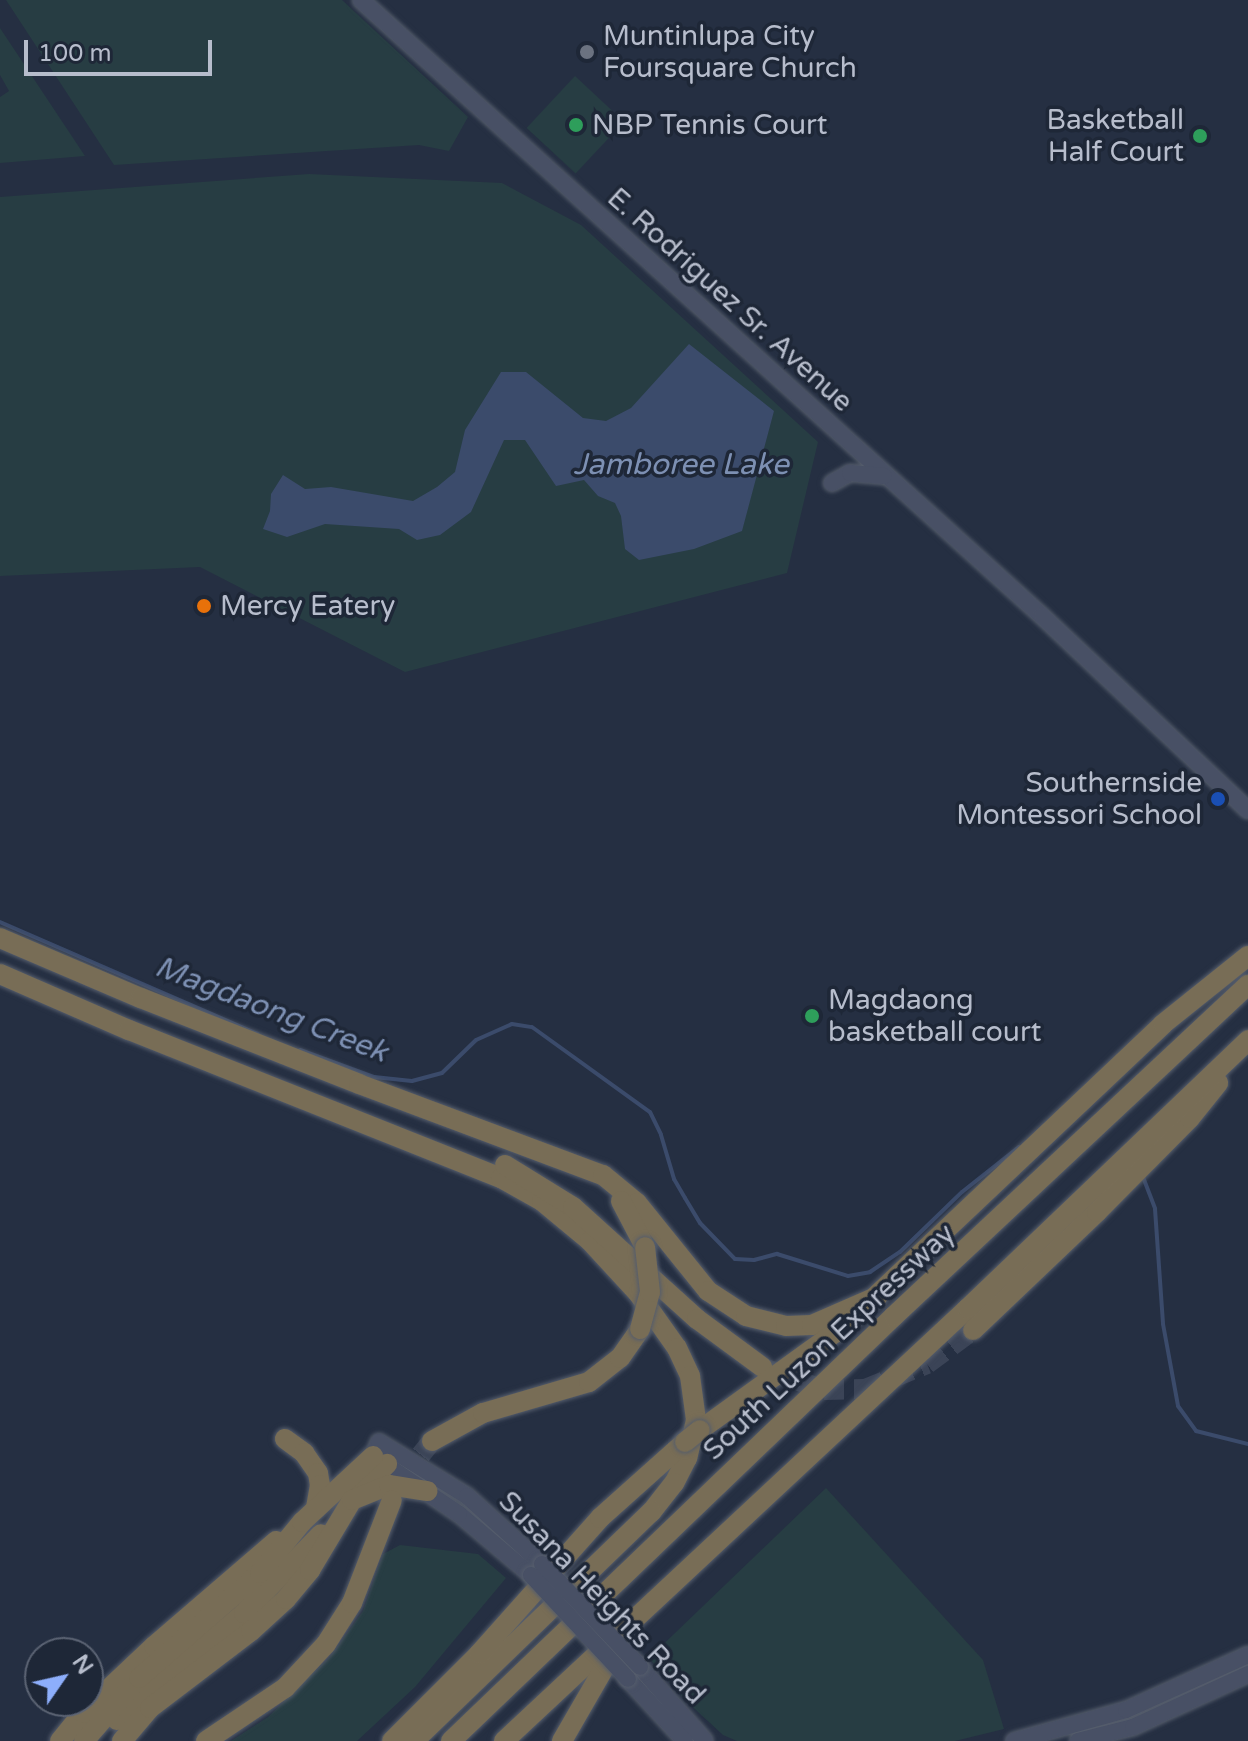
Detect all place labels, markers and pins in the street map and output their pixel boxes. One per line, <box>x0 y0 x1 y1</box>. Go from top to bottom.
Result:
place label: Muntinlupa City Foursquare Church <box>603 19 857 85</box>
marker: Muntinlupa City Foursquare Church <box>578 43 596 61</box>
place label: Basketball Half Court <box>1047 103 1184 169</box>
place label: NBP Tennis Court <box>592 108 827 142</box>
marker: NBP Tennis Court <box>567 116 585 134</box>
marker: Basketball Half Court <box>1191 127 1209 145</box>
place label: Mercy Eatery <box>220 589 395 623</box>
marker: Mercy Eatery <box>195 597 213 615</box>
place label: Southernside Montessori School <box>956 766 1202 832</box>
marker: Southernside Montessori School <box>1209 790 1227 808</box>
place label: Magdaong basketball court <box>828 983 1041 1049</box>
marker: Magdaong basketball court <box>803 1007 821 1025</box>

